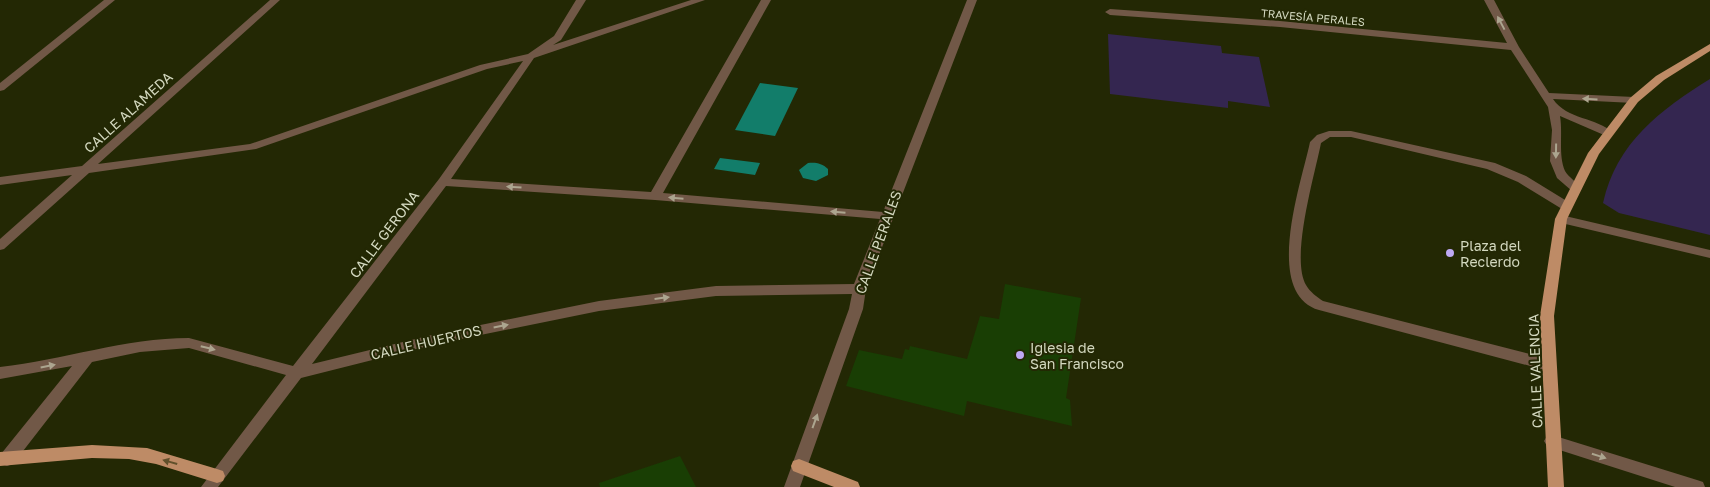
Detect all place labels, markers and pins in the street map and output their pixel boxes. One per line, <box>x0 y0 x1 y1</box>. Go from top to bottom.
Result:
place label: Plaza del Reclerdo <box>1460 237 1521 270</box>
marker: Plaza del Reclerdo <box>1444 247 1456 259</box>
place label: Iglesia de San Francisco <box>1030 339 1124 372</box>
marker: Iglesia de San Francisco <box>1014 349 1026 361</box>

